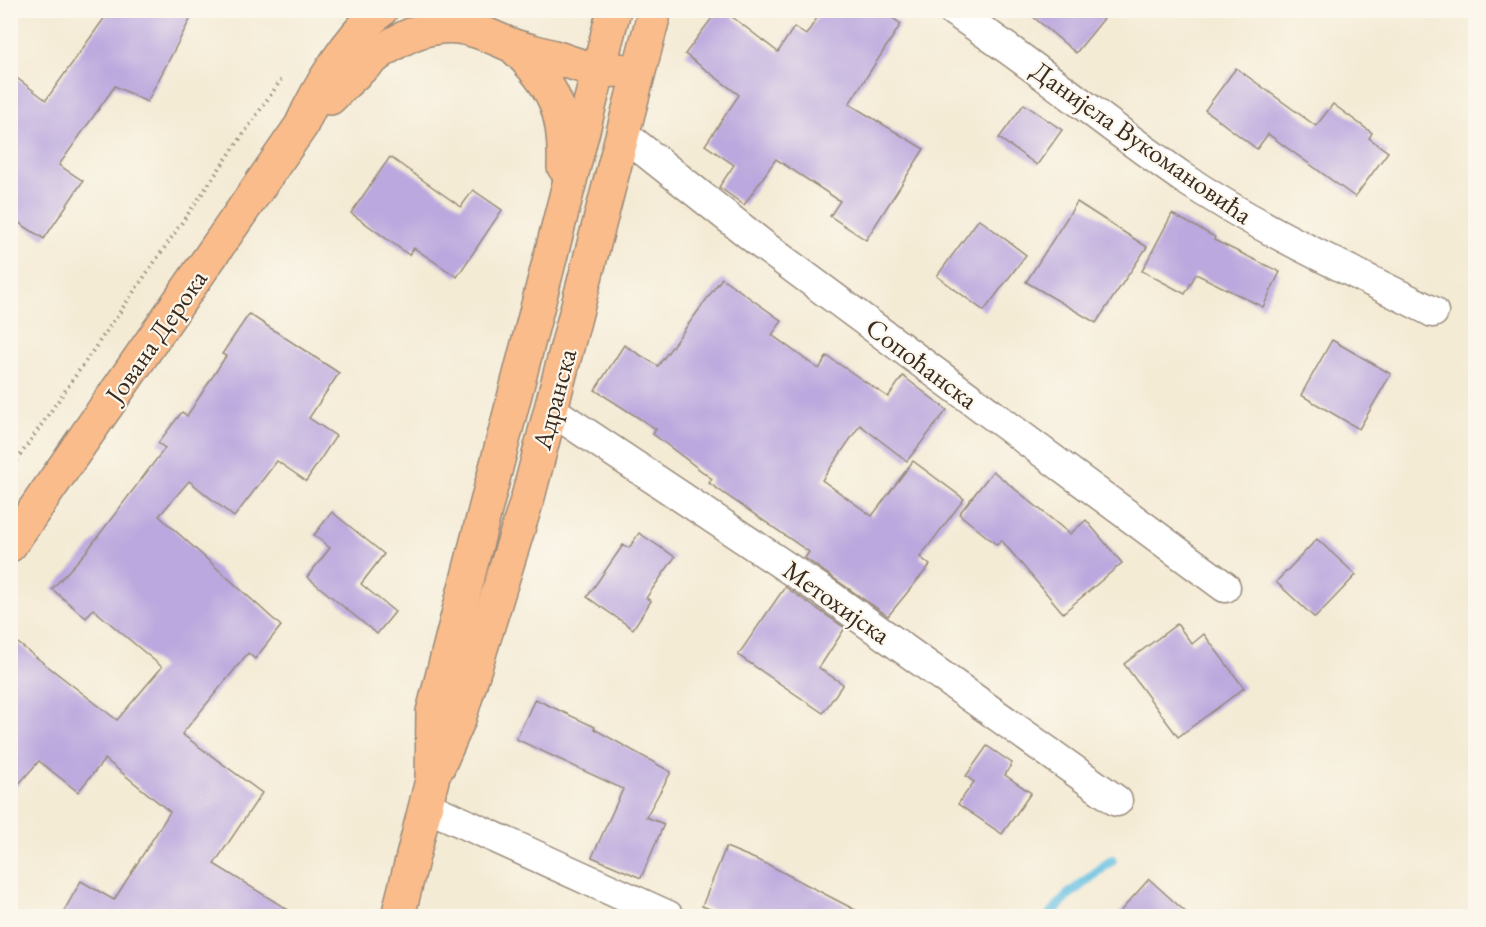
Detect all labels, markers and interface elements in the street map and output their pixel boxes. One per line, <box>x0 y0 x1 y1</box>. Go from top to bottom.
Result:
street label: Данијела Вукомановића <box>1024 52 1260 232</box>
street label: Јована Дерока <box>96 262 215 411</box>
street label: Сопоћанска <box>859 309 985 417</box>
street label: Адранска <box>523 344 584 454</box>
street label: Метохијска <box>776 552 898 652</box>

